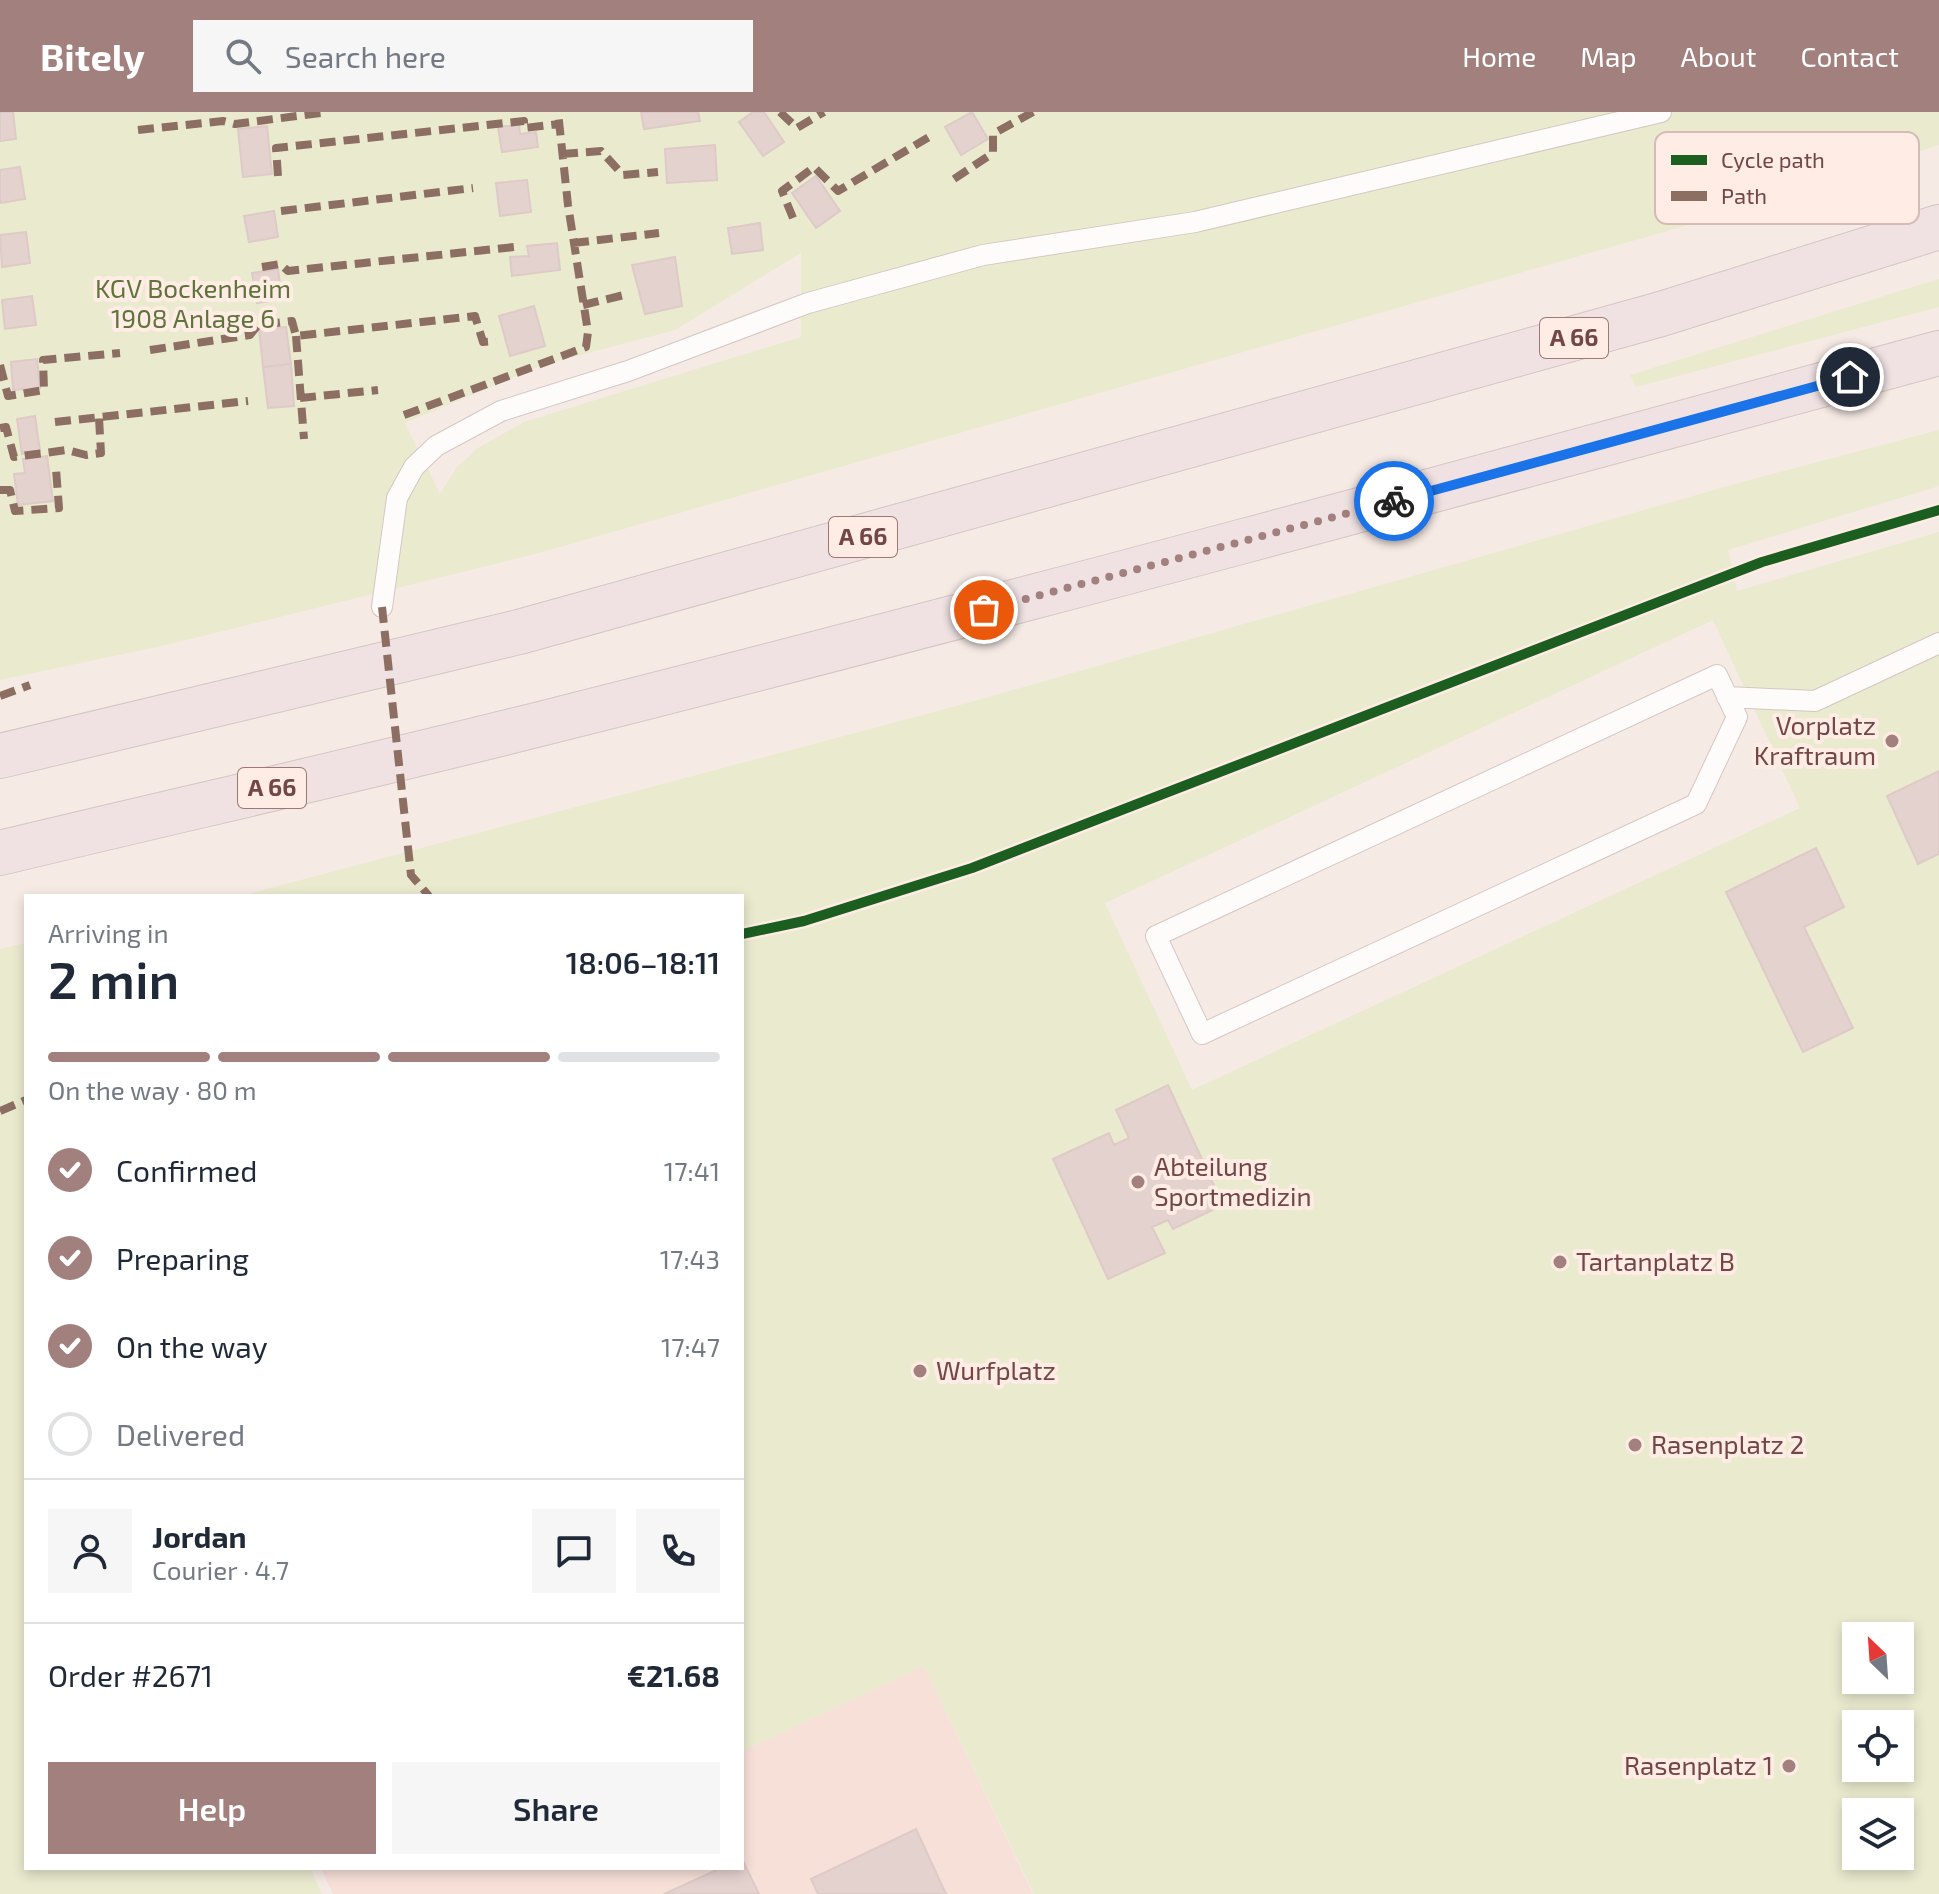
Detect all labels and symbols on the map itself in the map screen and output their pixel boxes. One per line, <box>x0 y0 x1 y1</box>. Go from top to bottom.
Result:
legend <box>1655 132 1919 224</box>
text: Cycle path <box>1721 146 1825 172</box>
text: Path <box>1721 182 1767 208</box>
park label: KGV Bockenheim 1908 Anlage 6 <box>95 272 291 333</box>
road number: A 66 <box>1540 318 1608 358</box>
pin <box>1816 343 1884 411</box>
courier <box>1354 461 1434 541</box>
road number: A 66 <box>829 517 897 557</box>
pin <box>950 576 1018 644</box>
place label: Vorplatz Kraftraum <box>1754 709 1876 770</box>
marker: Vorplatz Kraftraum <box>1883 732 1901 750</box>
road number: A 66 <box>238 768 306 808</box>
place label: Abteilung Sportmedizin <box>1154 1150 1312 1211</box>
marker: Abteilung Sportmedizin <box>1129 1173 1147 1191</box>
place label: Tartanplatz B <box>1576 1245 1735 1276</box>
marker: Tartanplatz B <box>1551 1253 1569 1271</box>
place label: Wurfplatz <box>936 1354 1056 1385</box>
marker: Wurfplatz <box>911 1362 929 1380</box>
place label: Rasenplatz 2 <box>1651 1428 1804 1459</box>
marker: Rasenplatz 2 <box>1626 1436 1644 1454</box>
north arrow <box>1842 1622 1914 1694</box>
place label: Rasenplatz 1 <box>1624 1749 1773 1780</box>
marker: Rasenplatz 1 <box>1780 1757 1798 1775</box>

